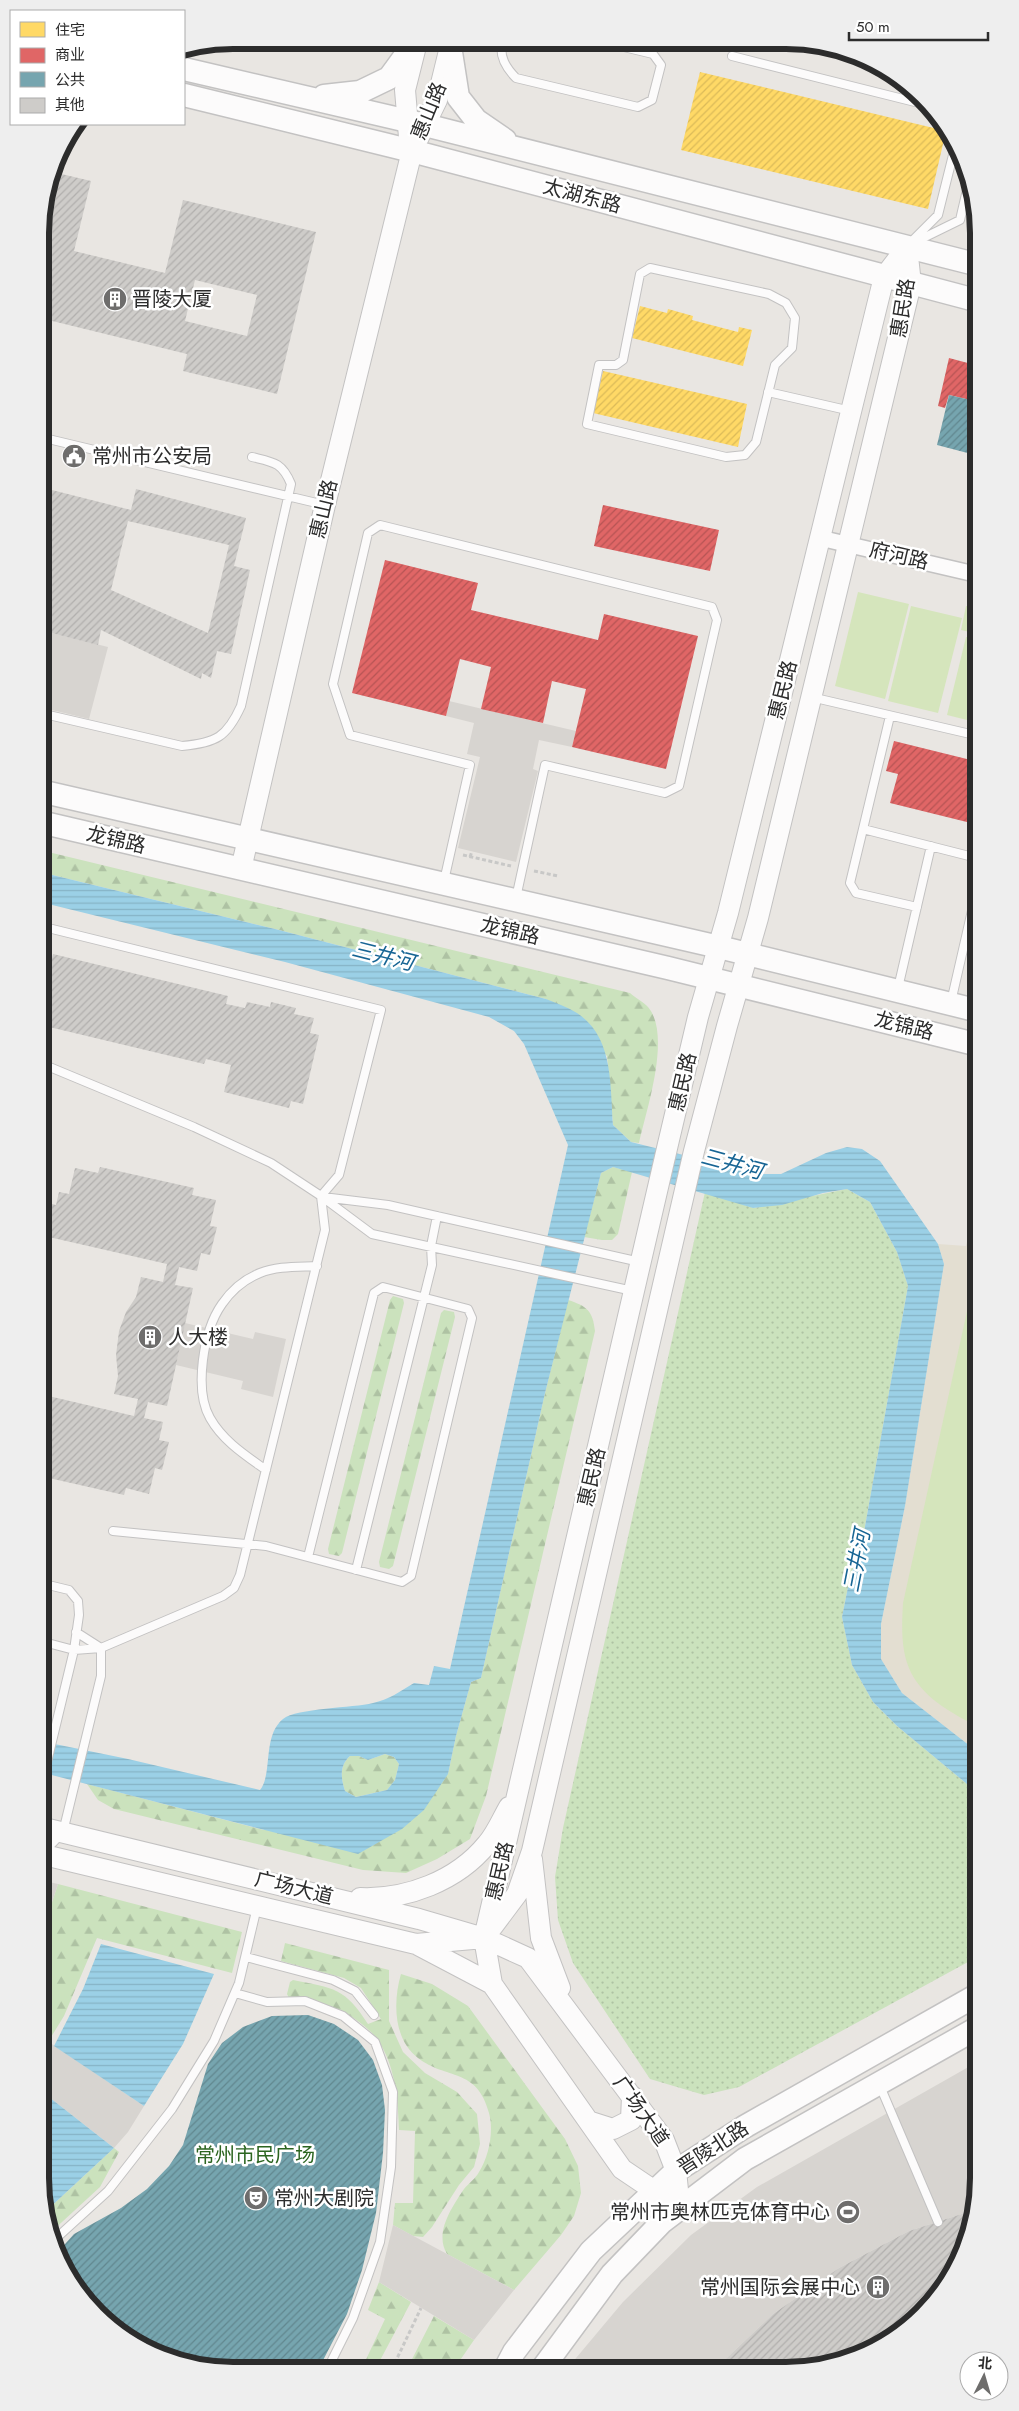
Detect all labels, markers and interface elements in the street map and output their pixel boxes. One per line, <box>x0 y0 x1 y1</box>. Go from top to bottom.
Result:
legend <box>10 10 185 125</box>
scale bar <box>849 10 988 42</box>
text: 50 m <box>856 16 890 38</box>
text: 住宅 <box>55 19 85 41</box>
text: 商业 <box>55 44 85 66</box>
text: 公共 <box>55 69 85 91</box>
street label: 惠山路 <box>404 78 454 144</box>
text: 其他 <box>55 94 85 116</box>
street label: 太湖东路 <box>540 172 624 220</box>
street label: 惠民路 <box>884 276 922 340</box>
place label: 晋陵大厦 <box>132 285 212 314</box>
building icon: 晋陵大厦 <box>102 286 128 312</box>
place label: 常州市公安局 <box>92 442 212 471</box>
public building icon: 常州市公安局 <box>61 443 87 469</box>
street label: 惠山路 <box>303 477 345 541</box>
street label: 府河路 <box>867 535 931 577</box>
street label: 惠民路 <box>762 657 804 723</box>
street label: 龙锦路 <box>84 819 148 861</box>
street label: 龙锦路 <box>478 910 542 952</box>
water label: 三井河 <box>349 934 421 979</box>
street label: 龙锦路 <box>871 1005 937 1047</box>
street label: 惠民路 <box>662 1050 704 1114</box>
water label: 三井河 <box>698 1141 770 1188</box>
place label: 人大楼 <box>168 1323 228 1352</box>
building icon: 人大楼 <box>137 1324 163 1350</box>
street label: 惠民路 <box>571 1445 613 1509</box>
water label: 三井河 <box>836 1523 878 1595</box>
street label: 惠民路 <box>479 1839 521 1903</box>
street label: 广场大道 <box>252 1864 336 1912</box>
street label: 广场大道 <box>606 2070 676 2152</box>
street label: 晋陵北路 <box>672 2114 754 2182</box>
park label: 常州市民广场 <box>195 2141 315 2170</box>
place label: 常州大剧院 <box>274 2184 374 2213</box>
theatre icon: 常州大剧院 <box>243 2185 269 2211</box>
place label: 常州市奥林匹克体育中心 <box>610 2198 830 2227</box>
sports icon: 常州市奥林匹克体育中心 <box>835 2199 861 2225</box>
place label: 常州国际会展中心 <box>700 2273 860 2302</box>
building icon: 常州国际会展中心 <box>865 2274 891 2300</box>
north arrow <box>959 2351 1009 2401</box>
text: 北 <box>977 2352 993 2374</box>

